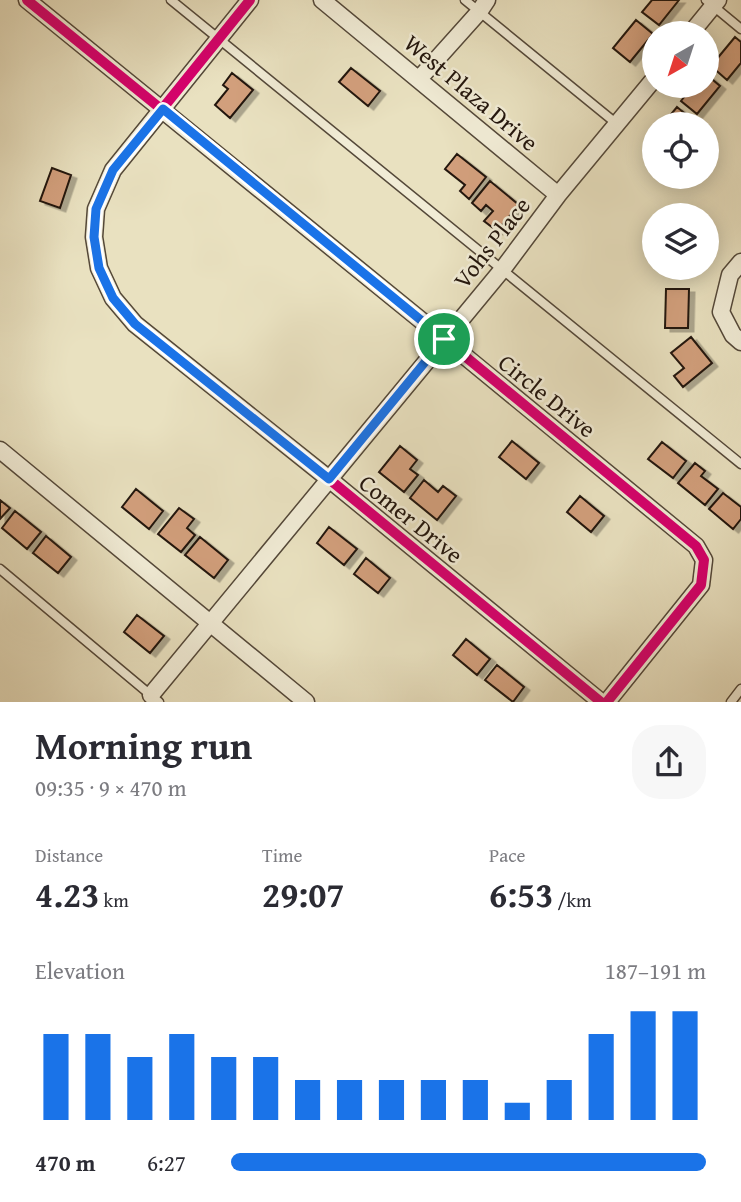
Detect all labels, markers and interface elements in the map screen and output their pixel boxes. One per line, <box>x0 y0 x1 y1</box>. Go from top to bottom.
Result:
north arrow <box>642 21 719 98</box>
map controls <box>642 21 719 280</box>
street label: West Plaza Drive <box>396 26 546 159</box>
button: locate <box>642 112 719 189</box>
street label: Vohs Place <box>445 189 539 296</box>
button: layers <box>642 203 719 280</box>
pin <box>414 309 474 369</box>
icon: arrive <box>425 320 463 358</box>
street label: Circle Drive <box>491 345 604 446</box>
street label: Comer Drive <box>352 466 471 572</box>
text: Morning run <box>35 717 252 773</box>
button: share <box>632 725 706 799</box>
text: 09:35 · 9 × 470 m <box>35 771 187 804</box>
text: Distance <box>35 841 103 869</box>
text: Time <box>262 841 302 869</box>
text: Pace <box>489 841 526 869</box>
text: 4.23 <box>35 869 99 920</box>
text: 29:07 <box>262 869 344 920</box>
text: 6:53 <box>489 869 553 920</box>
text: km <box>99 886 129 914</box>
text: /km <box>553 886 592 914</box>
text: Elevation <box>35 954 125 987</box>
text: 187–191 m <box>605 954 706 987</box>
text: 470 m <box>35 1146 96 1179</box>
text: 6:27 <box>147 1146 186 1179</box>

